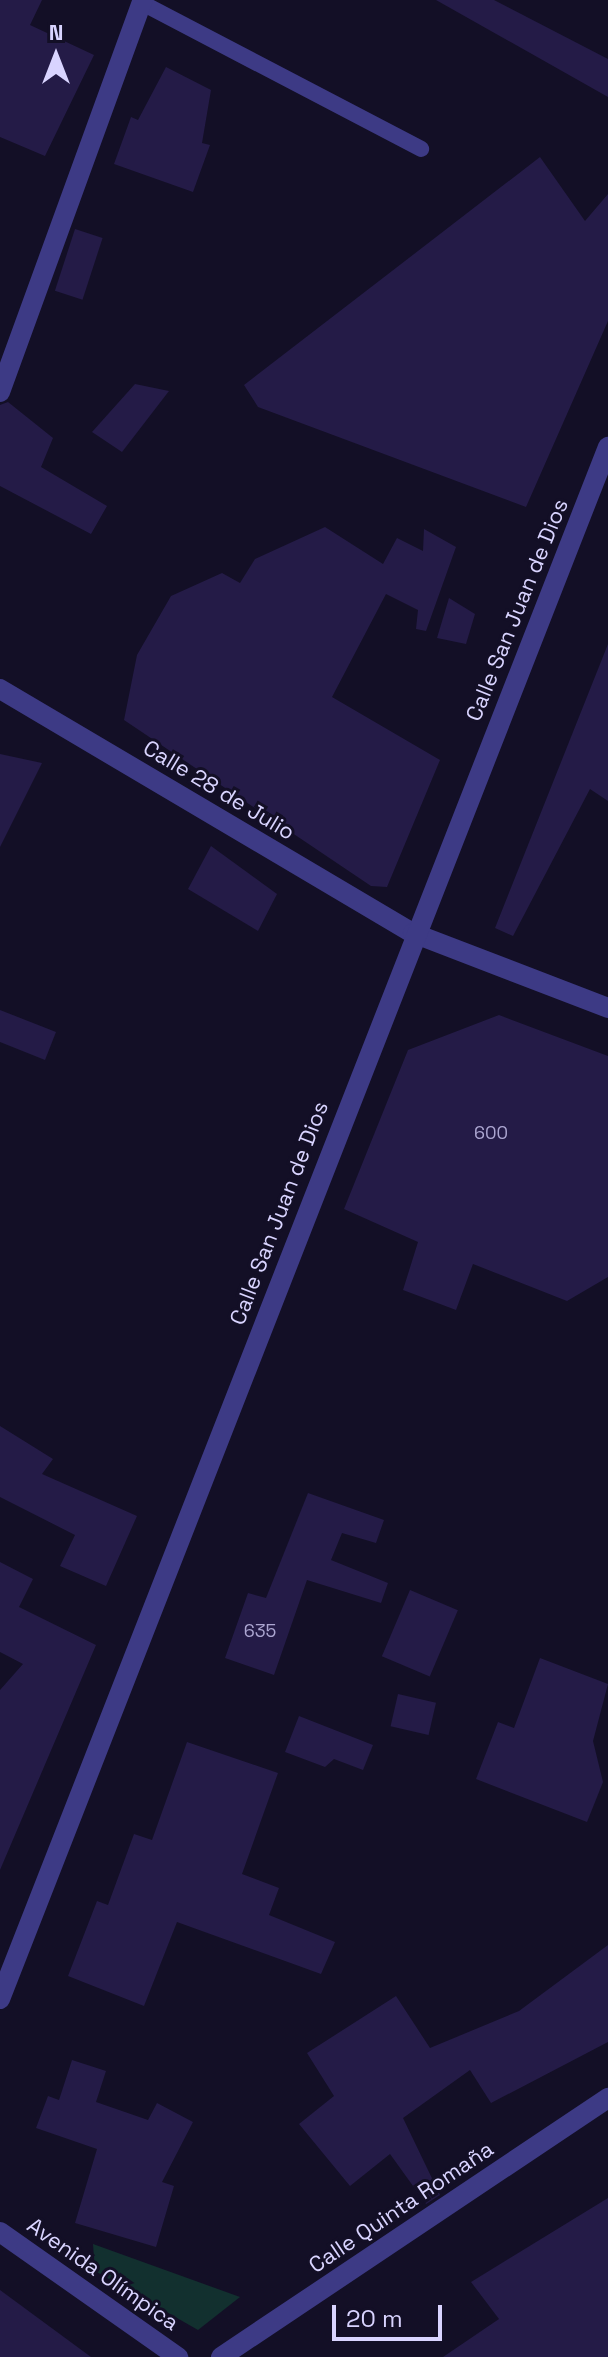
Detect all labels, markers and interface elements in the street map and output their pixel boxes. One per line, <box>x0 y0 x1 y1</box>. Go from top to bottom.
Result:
north arrow <box>16 16 96 96</box>
text: N <box>49 18 63 46</box>
street label: Calle San Juan de Dios <box>460 495 574 725</box>
street label: Calle 28 de Julio <box>138 734 300 846</box>
street label: Calle San Juan de Dios <box>224 1098 334 1328</box>
house number: 600 <box>474 1122 508 1144</box>
house number: 635 <box>244 1620 276 1642</box>
street label: Calle Quinta Romaña <box>304 2136 498 2278</box>
street label: Avenida Olímpica <box>22 2212 184 2336</box>
scale bar <box>336 2289 446 2339</box>
text: 20 m <box>346 2303 403 2334</box>

